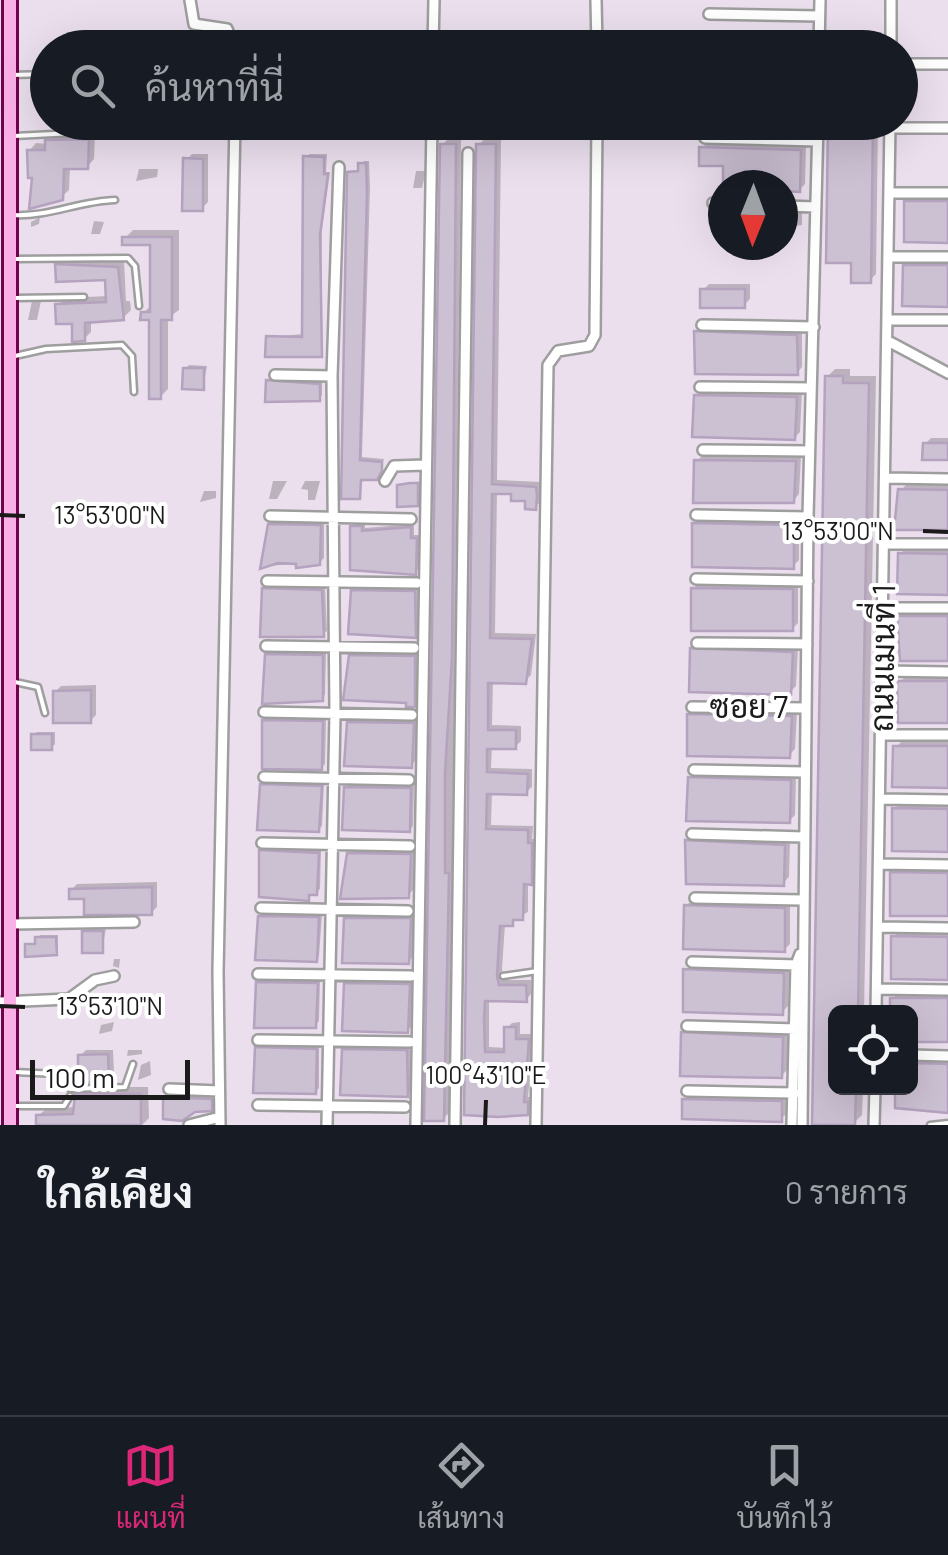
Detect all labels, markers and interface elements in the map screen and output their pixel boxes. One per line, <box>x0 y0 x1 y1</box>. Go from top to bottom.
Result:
search box <box>30 30 918 140</box>
icon: search <box>65 58 120 113</box>
text: ค้นหาที่นี่ <box>145 63 284 109</box>
north arrow <box>708 170 798 260</box>
text: 13°53'00"N <box>54 499 166 529</box>
text: 13°53'00"N <box>782 515 894 545</box>
street label: ถนนเมนที่ 1 <box>854 584 901 732</box>
street label: ซอย 7 <box>710 686 788 724</box>
text: 13°53'10"N <box>57 990 163 1020</box>
map controls <box>828 1005 918 1095</box>
button: locate <box>828 1005 918 1095</box>
scale bar <box>30 1055 190 1100</box>
text: 100°43'10"E <box>425 1059 547 1089</box>
text: 100 m <box>45 1060 115 1094</box>
text: ใกล้เคียง <box>40 1166 193 1216</box>
text: 0 รายการ <box>785 1172 908 1210</box>
tab: แผนที่ <box>116 1438 186 1534</box>
tab: เส้นทาง <box>417 1438 505 1534</box>
tab: บันทึกไว้ <box>736 1438 832 1534</box>

